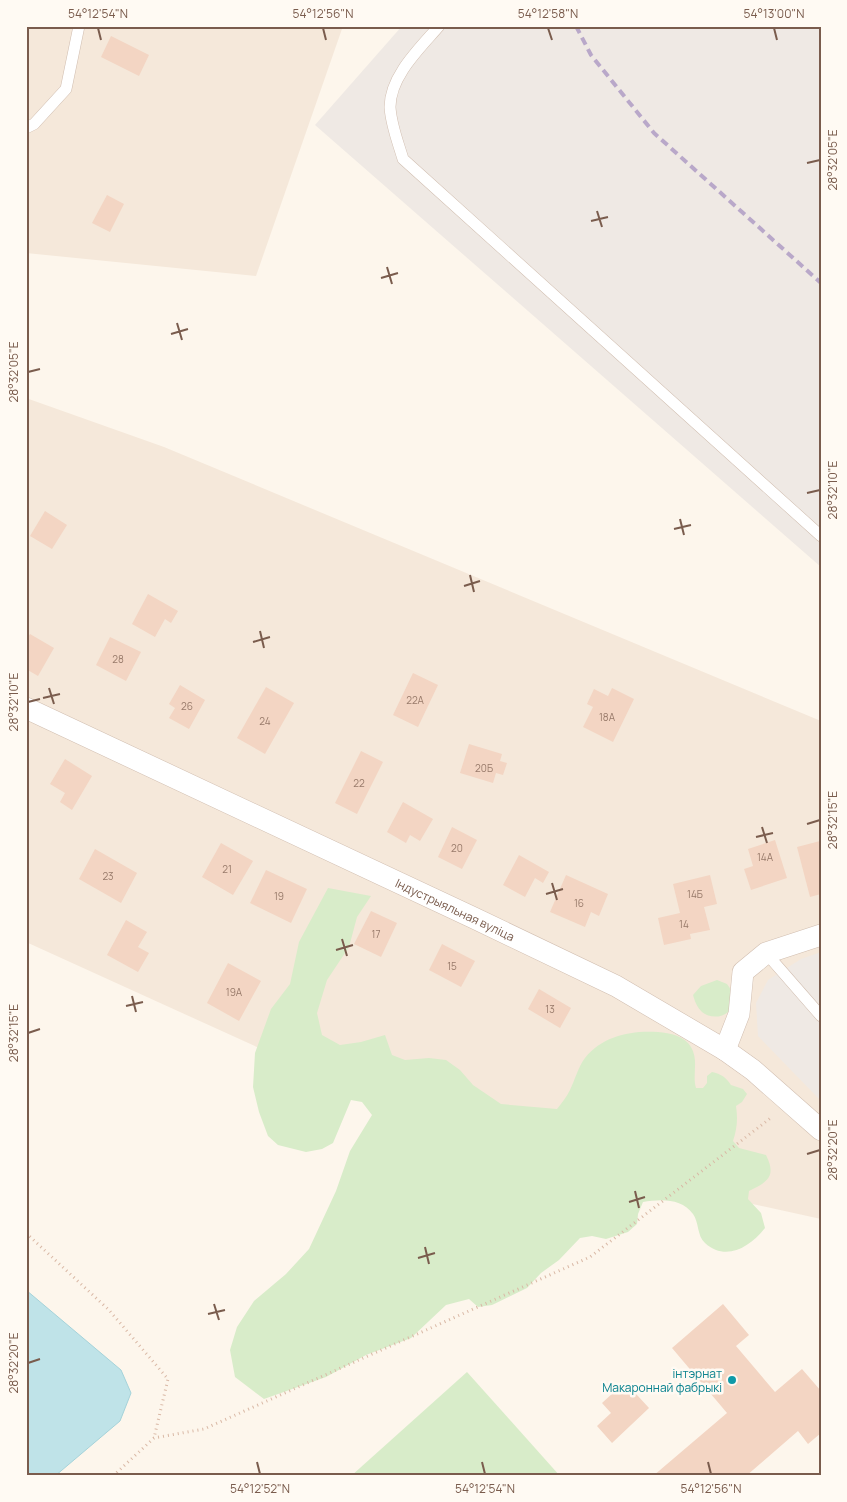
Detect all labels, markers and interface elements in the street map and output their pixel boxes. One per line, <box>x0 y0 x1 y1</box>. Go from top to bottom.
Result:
text: 54°12'54"N <box>68 5 128 22</box>
text: 54°12'56"N <box>293 5 353 22</box>
text: 54°12'58"N <box>518 5 578 22</box>
text: 54°13'00"N <box>744 5 804 22</box>
text: 28°32'05"E <box>824 129 841 191</box>
text: 28°32'05"E <box>5 341 22 403</box>
text: 28°32'10"E <box>824 460 841 519</box>
house number: 28 <box>112 652 124 666</box>
text: 28°32'10"E <box>5 672 22 731</box>
house number: 22А <box>406 693 424 707</box>
house number: 26 <box>181 699 193 713</box>
house number: 18А <box>599 710 616 724</box>
house number: 24 <box>259 714 271 728</box>
house number: 20Б <box>475 761 493 775</box>
house number: 22 <box>353 776 365 790</box>
text: 28°32'15"E <box>824 791 841 849</box>
house number: 20 <box>451 841 463 855</box>
house number: 14А <box>757 850 774 864</box>
house number: 21 <box>222 862 232 876</box>
house number: 23 <box>102 869 114 883</box>
street label: Індустрыяльная вуліца <box>393 874 517 945</box>
house number: 14Б <box>687 887 703 901</box>
house number: 19 <box>274 889 284 903</box>
house number: 16 <box>574 896 584 910</box>
house number: 14 <box>679 917 689 931</box>
house number: 17 <box>372 927 380 941</box>
house number: 15 <box>447 959 457 973</box>
house number: 19А <box>226 985 243 999</box>
house number: 13 <box>545 1002 555 1016</box>
text: 28°32'15"E <box>5 1004 22 1062</box>
text: 28°32'20"E <box>824 1119 841 1180</box>
text: 28°32'20"E <box>5 1332 22 1393</box>
place label: інтэрнат Макароннай фабрыкі <box>602 1365 722 1396</box>
marker: інтэрнат Макароннай фабрыкі <box>726 1374 738 1386</box>
text: 54°12'52"N <box>230 1480 290 1497</box>
text: 54°12'54"N <box>455 1480 515 1497</box>
text: 54°12'56"N <box>681 1480 741 1497</box>

